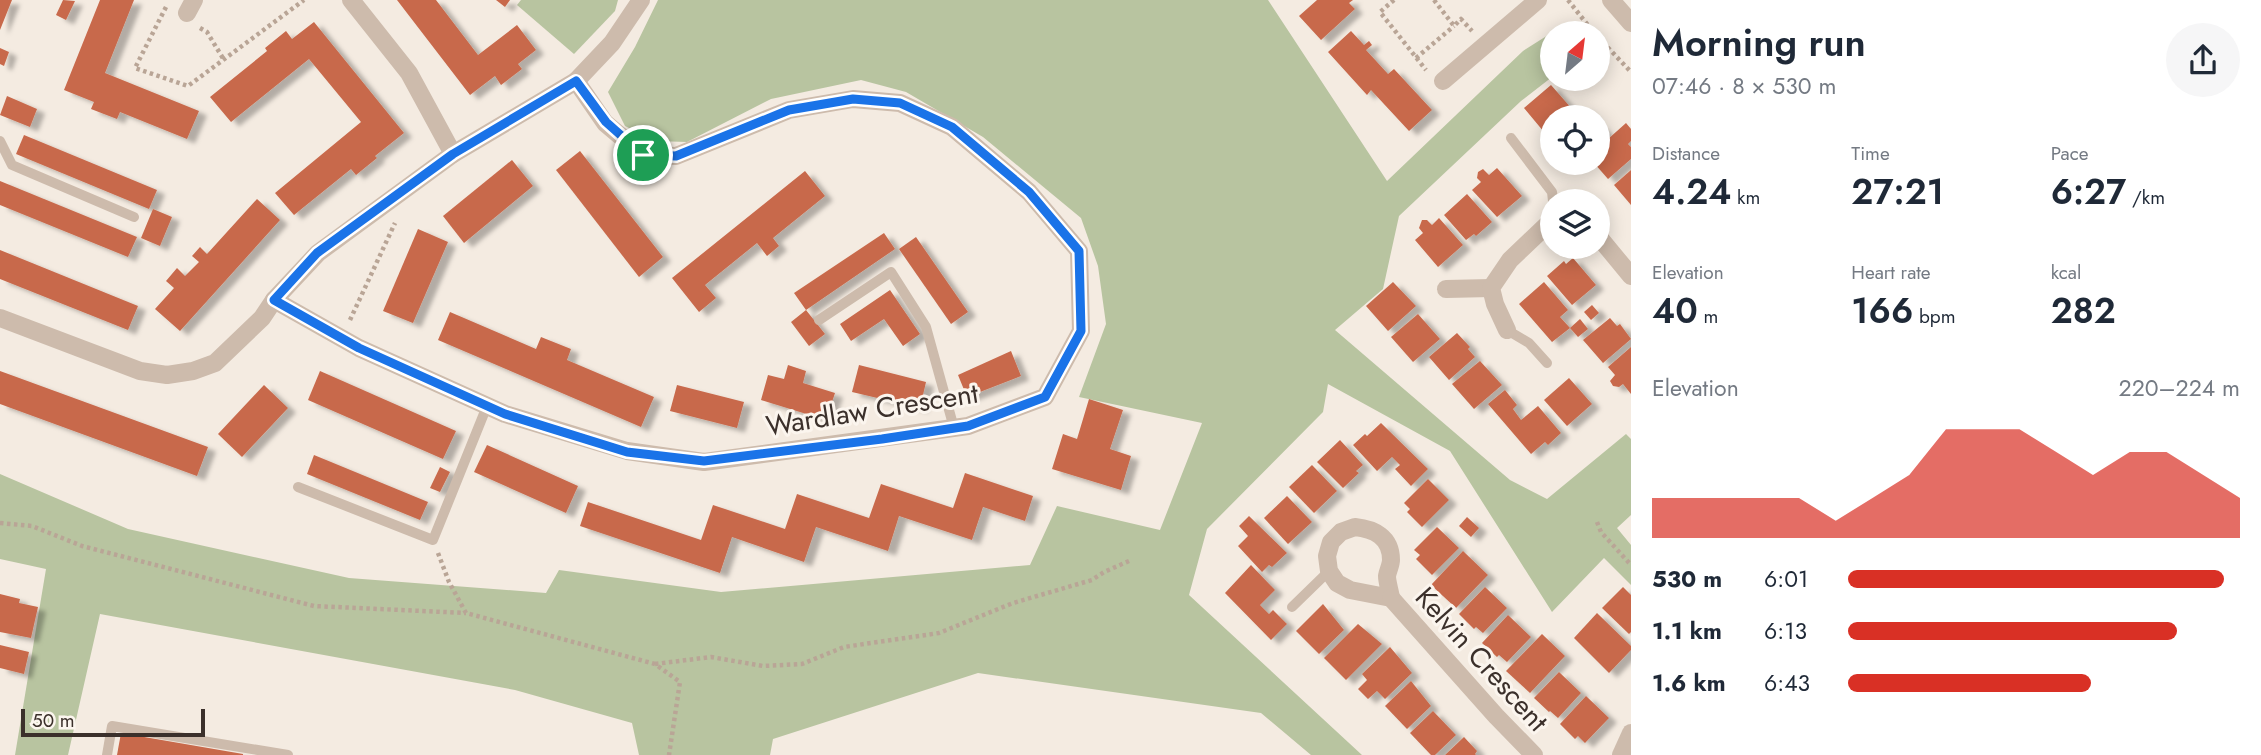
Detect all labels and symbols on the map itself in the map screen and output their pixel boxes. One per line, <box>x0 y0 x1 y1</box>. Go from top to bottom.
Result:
north arrow <box>1540 21 1610 91</box>
pin <box>613 125 673 185</box>
street label: Wardlaw Crescent <box>763 372 981 447</box>
street label: Kelvin Crescent <box>1406 578 1558 741</box>
scale bar <box>21 706 205 738</box>

